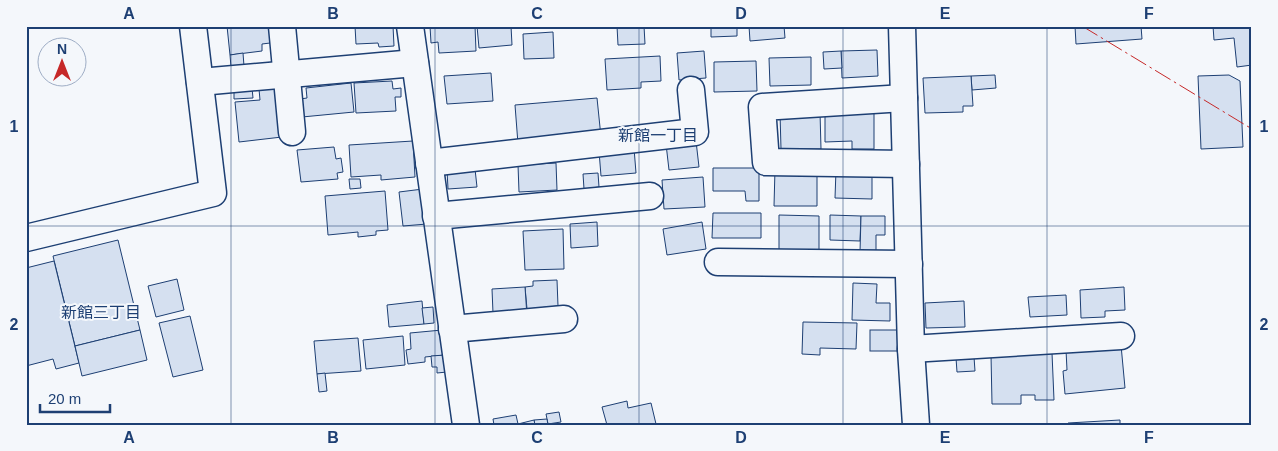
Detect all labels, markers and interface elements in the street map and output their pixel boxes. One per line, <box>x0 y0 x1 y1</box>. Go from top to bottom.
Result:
text: A <box>123 5 135 22</box>
text: B <box>327 5 339 22</box>
text: C <box>531 5 543 22</box>
text: D <box>735 5 747 22</box>
text: E <box>940 5 951 22</box>
text: F <box>1144 5 1154 22</box>
north arrow <box>38 38 88 88</box>
text: N <box>57 41 67 57</box>
text: 1 <box>10 118 19 135</box>
text: 1 <box>1260 118 1269 135</box>
district label: 新館一丁目 <box>618 127 698 144</box>
district label: 新館三丁目 <box>61 304 141 321</box>
text: 2 <box>10 316 19 333</box>
text: 2 <box>1260 316 1269 333</box>
scale bar <box>40 381 110 413</box>
text: 20 m <box>48 390 81 407</box>
text: A <box>123 429 135 446</box>
text: B <box>327 429 339 446</box>
text: C <box>531 429 543 446</box>
text: D <box>735 429 747 446</box>
text: E <box>940 429 951 446</box>
text: F <box>1144 429 1154 446</box>

